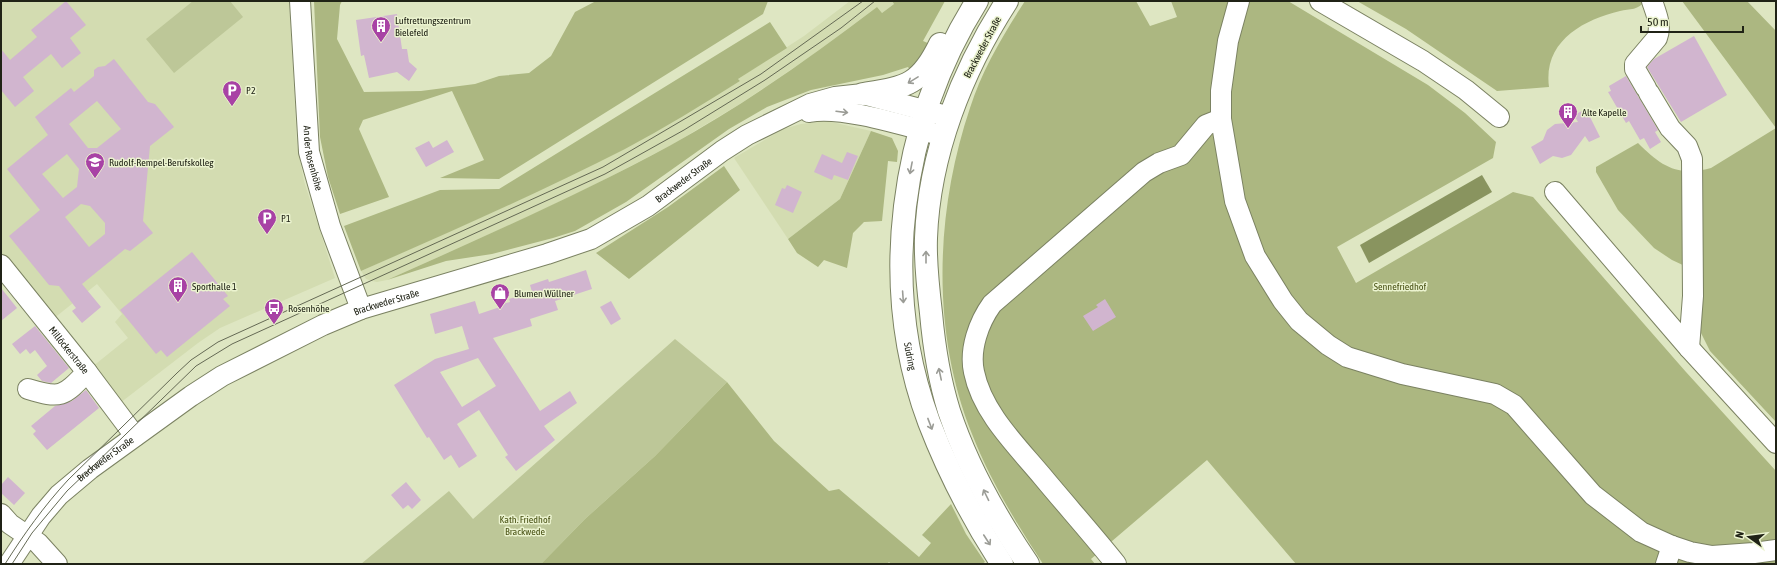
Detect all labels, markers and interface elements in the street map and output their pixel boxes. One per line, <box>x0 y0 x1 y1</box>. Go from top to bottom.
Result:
scale bar <box>1641 8 1743 34</box>
street label: Brackweder Straße <box>962 14 1003 80</box>
building icon: Luftrettungszentrum Bielefeld <box>370 15 392 43</box>
place label: Luftrettungszentrum Bielefeld <box>395 15 471 38</box>
text: 50 m <box>1647 15 1669 29</box>
one-way arrow <box>907 77 919 85</box>
parking icon: P2 <box>221 79 243 107</box>
place label: P2 <box>246 85 256 96</box>
building icon: Alte Kapelle <box>1557 101 1579 129</box>
place label: Alte Kapelle <box>1582 107 1627 118</box>
one-way arrow <box>835 108 848 115</box>
street label: An der Rosenhöhe <box>301 125 325 192</box>
school or university icon: Rudolf-Rempel-Berufskolleg <box>84 151 106 179</box>
street label: Brackweder Straße <box>653 155 715 205</box>
place label: Rudolf-Rempel-Berufskolleg <box>109 157 214 168</box>
one-way arrow <box>907 161 915 174</box>
parking icon: P1 <box>256 207 278 235</box>
place label: P1 <box>281 213 291 224</box>
one-way arrow <box>922 251 930 264</box>
building icon: Sporthalle 1 <box>167 275 189 303</box>
place label: Sporthalle 1 <box>192 281 237 292</box>
park label: Sennefriedhof <box>1374 281 1427 292</box>
shop icon: Blumen Wüllner <box>489 282 511 310</box>
street label: Brackweder Straße <box>352 287 421 318</box>
place label: Blumen Wüllner <box>514 288 575 299</box>
one-way arrow <box>900 290 907 303</box>
bus stop icon: Rosenhöhe <box>263 297 285 325</box>
place label: Rosenhöhe <box>288 303 330 314</box>
street label: Millöckerstraße <box>47 324 91 376</box>
street label: Südring <box>902 342 918 372</box>
one-way arrow <box>935 368 943 381</box>
one-way arrow <box>927 417 935 429</box>
street label: Brackweder Straße <box>75 434 136 484</box>
one-way arrow <box>982 489 989 501</box>
park label: Kath. Friedhof Brackwede <box>500 514 551 537</box>
north arrow <box>1729 517 1769 557</box>
text: N <box>1733 530 1746 539</box>
one-way arrow <box>983 535 991 546</box>

